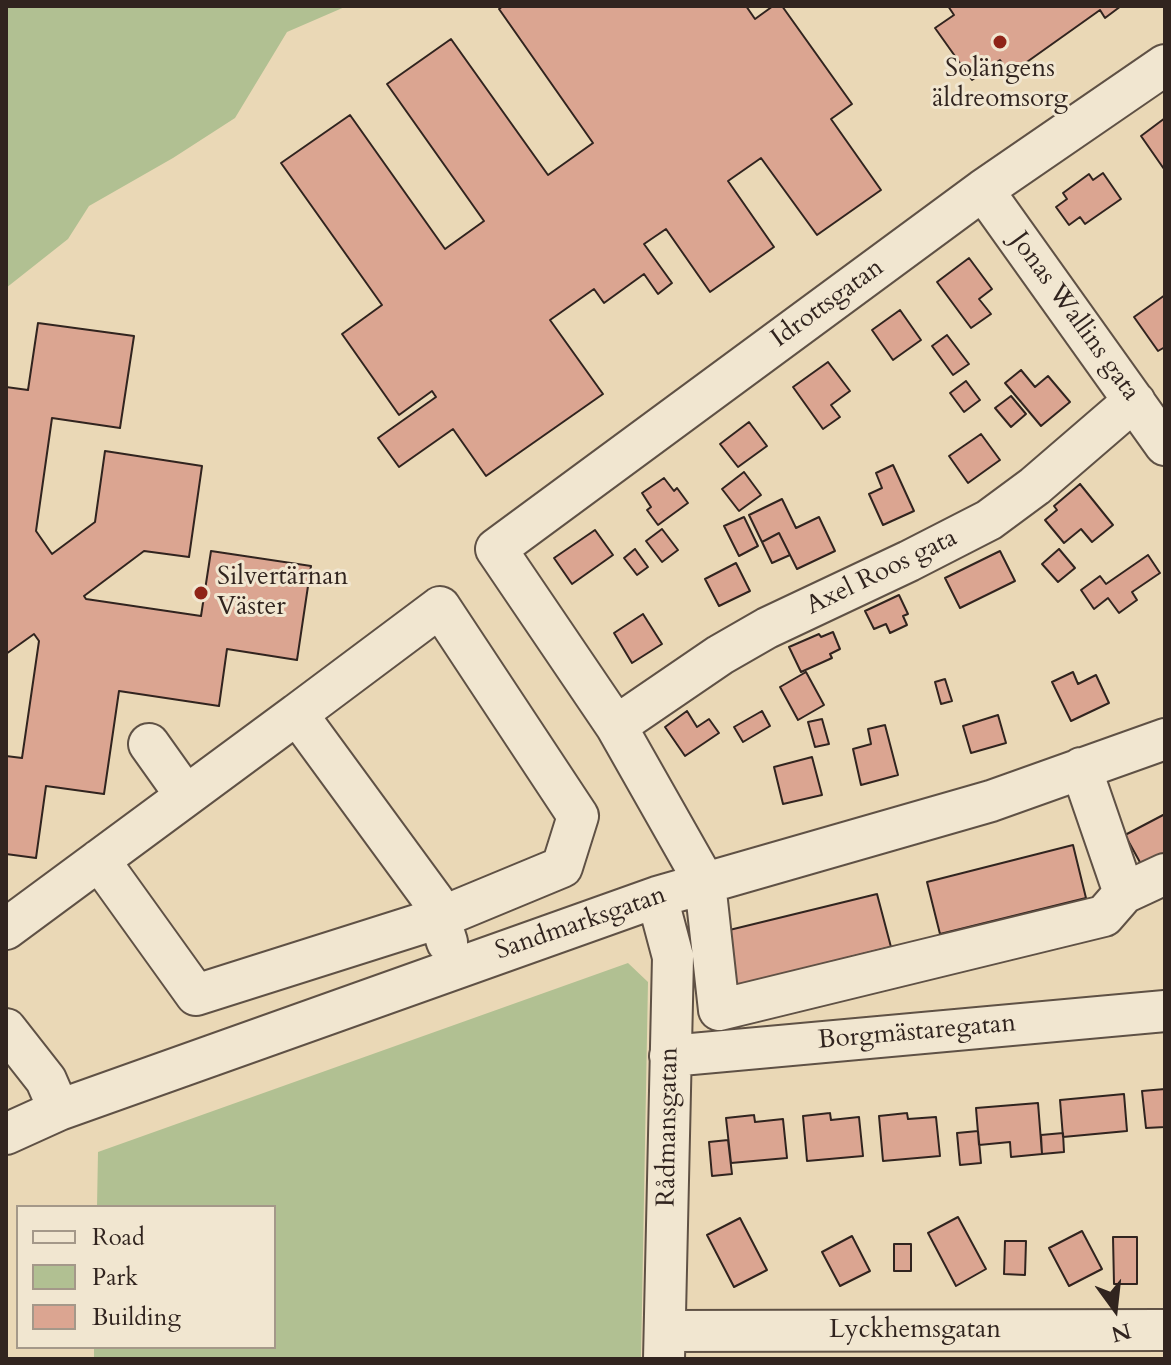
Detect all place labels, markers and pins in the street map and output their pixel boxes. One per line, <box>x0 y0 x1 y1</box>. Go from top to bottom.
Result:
marker: Solängens äldreomsorg <box>991 33 1009 51</box>
place label: Solängens äldreomsorg <box>932 54 1068 116</box>
place label: Silvertärnan Väster <box>217 562 348 624</box>
marker: Silvertärnan Väster <box>192 584 210 602</box>

